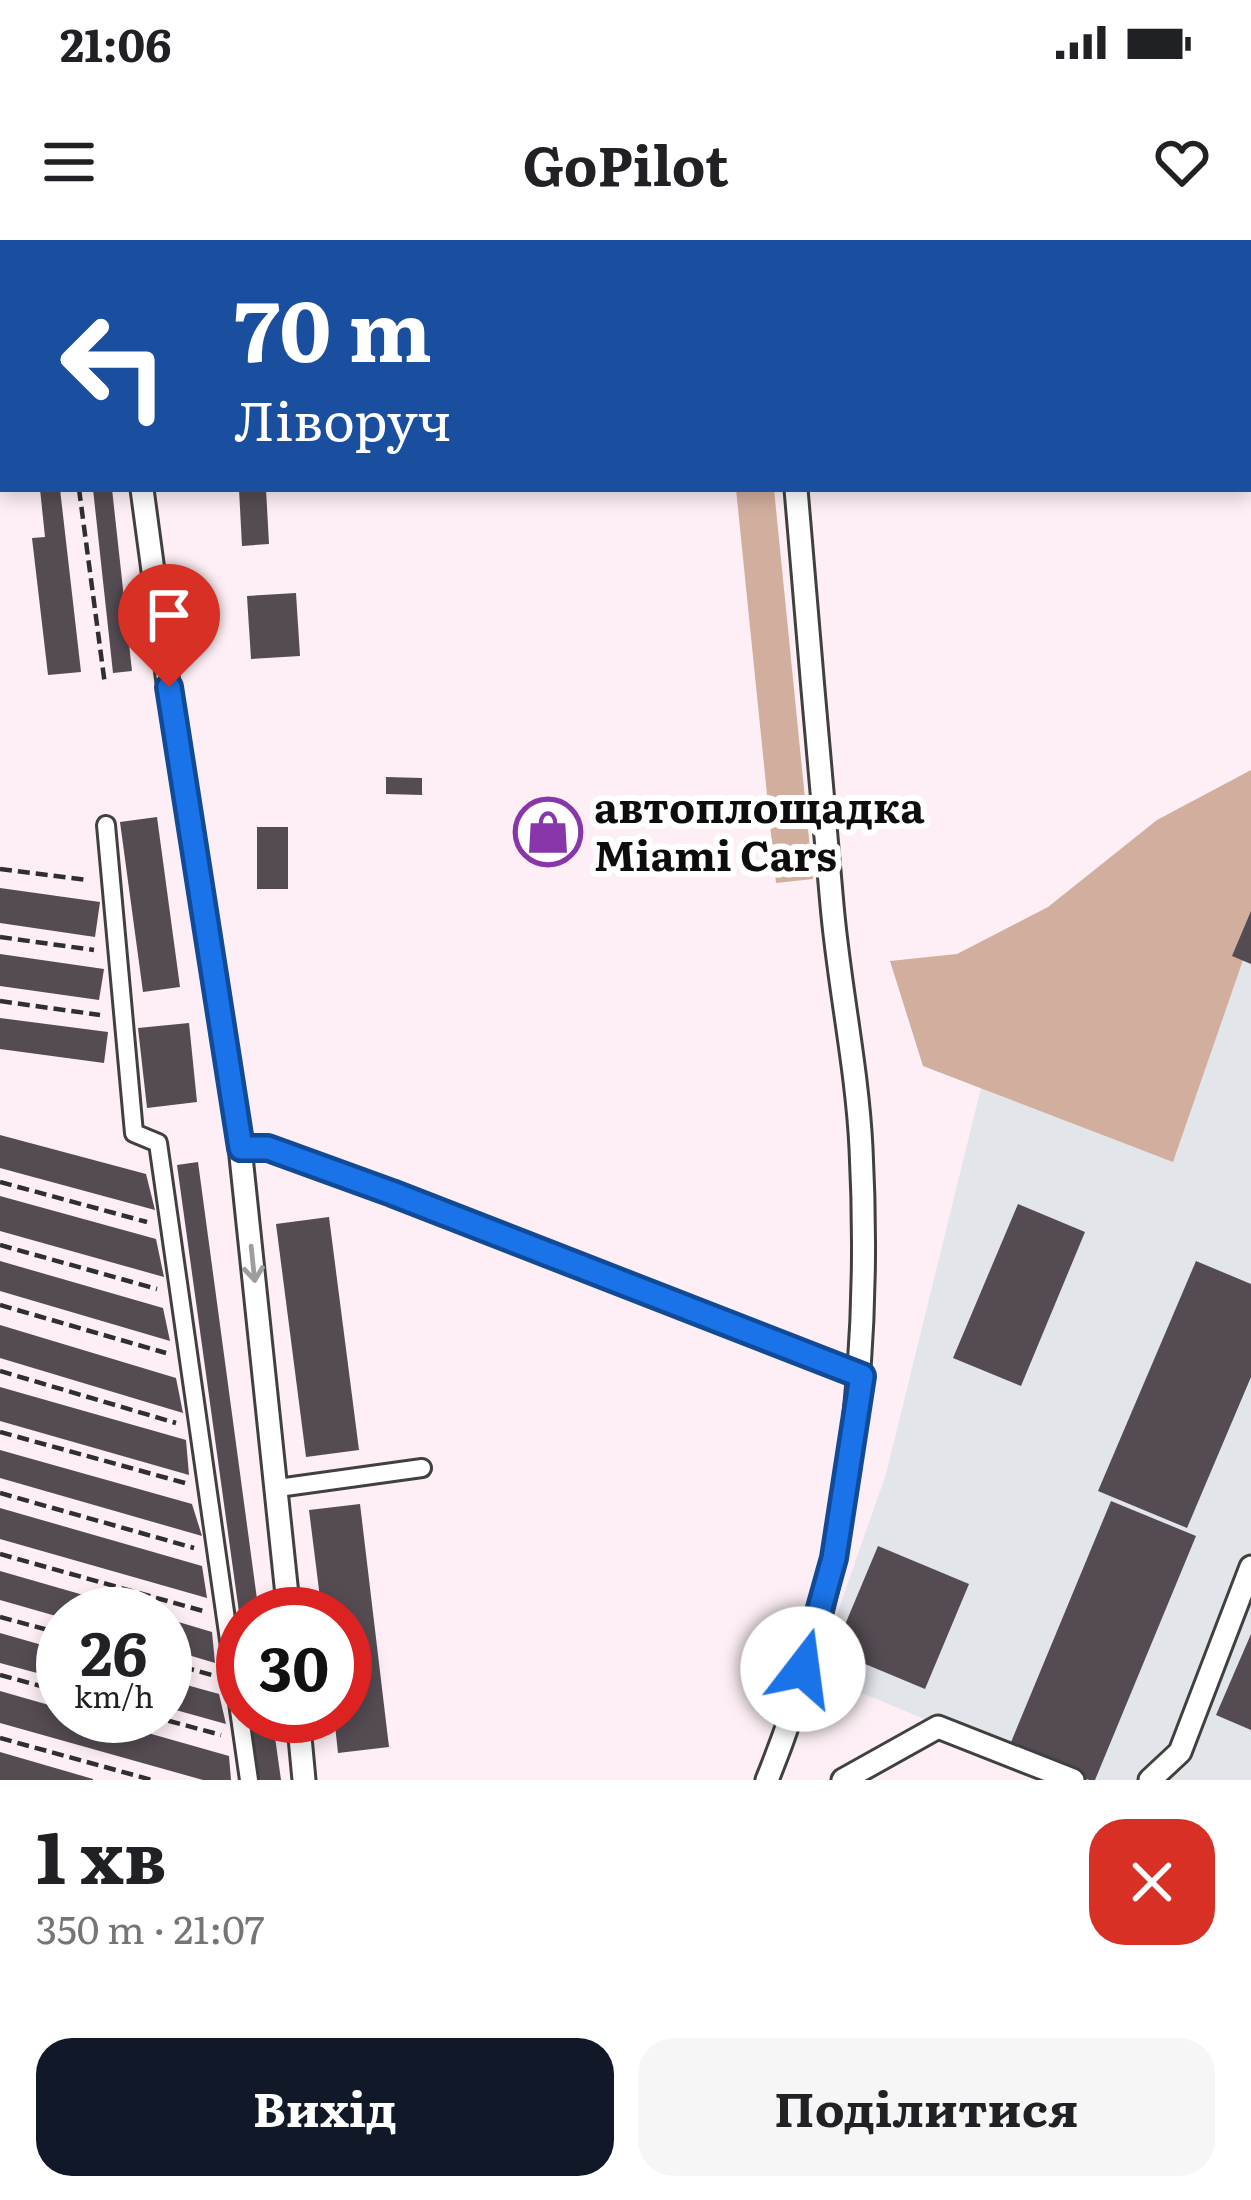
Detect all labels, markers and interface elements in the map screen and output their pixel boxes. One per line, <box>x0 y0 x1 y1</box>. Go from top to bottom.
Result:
text: 21:06 <box>60 9 172 76</box>
text: GoPilot <box>522 122 729 203</box>
icon: menu <box>36 129 102 195</box>
icon: heart <box>1149 129 1215 195</box>
text: 70 m <box>234 263 432 388</box>
icon: left <box>36 288 192 444</box>
text: Ліворуч <box>234 377 452 458</box>
pin <box>118 564 220 687</box>
icon: arrive <box>136 582 202 648</box>
place label: автоплощадка Miami Cars <box>594 774 925 884</box>
shop icon: автоплощадка Miami Cars <box>513 797 583 867</box>
one-way arrow <box>242 1244 265 1283</box>
speed limit sign: 30 <box>216 1587 372 1743</box>
text: 26 <box>80 1605 148 1694</box>
position arrow <box>740 1606 866 1732</box>
text: km/h <box>74 1673 154 1717</box>
text: 1 хв <box>36 1799 167 1906</box>
button: close <box>1089 1819 1215 1945</box>
text: 350 m · 21:07 <box>36 1898 264 1956</box>
button: Вихід <box>36 2038 614 2176</box>
button: Поділитися <box>638 2038 1215 2176</box>

